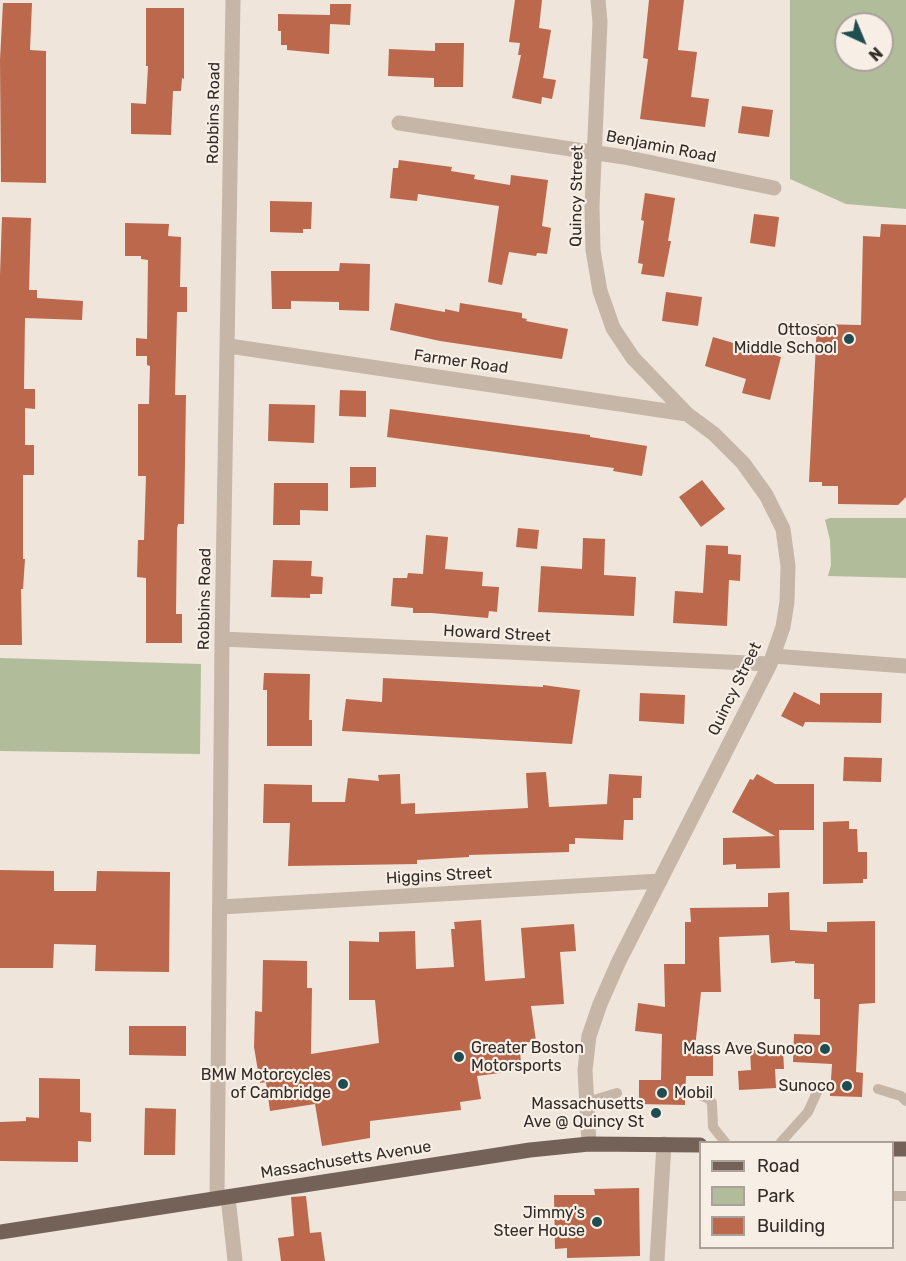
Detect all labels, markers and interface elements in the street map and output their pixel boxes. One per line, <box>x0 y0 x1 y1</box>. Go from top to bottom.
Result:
north arrow <box>834 12 894 72</box>
text: N <box>865 43 886 65</box>
street label: Robbins Road <box>204 62 224 164</box>
street label: Benjamin Road <box>604 127 718 167</box>
street label: Quincy Street <box>567 145 587 247</box>
place label: Ottoson Middle School <box>734 320 837 358</box>
marker: Ottoson Middle School <box>842 332 856 346</box>
street label: Farmer Road <box>413 346 509 378</box>
street label: Robbins Road <box>195 548 215 650</box>
street label: Howard Street <box>443 622 551 646</box>
street label: Quincy Street <box>704 639 766 739</box>
street label: Higgins Street <box>385 864 493 888</box>
place label: Greater Boston Motorsports <box>471 1038 584 1076</box>
place label: Mass Ave Sunoco <box>683 1039 813 1059</box>
marker: Mass Ave Sunoco <box>818 1042 832 1056</box>
marker: Greater Boston Motorsports <box>452 1050 466 1064</box>
place label: BMW Motorcycles of Cambridge <box>201 1065 331 1103</box>
place label: Sunoco <box>779 1076 835 1096</box>
marker: BMW Motorcycles of Cambridge <box>336 1077 350 1091</box>
marker: Sunoco <box>840 1079 854 1093</box>
place label: Mobil <box>674 1083 713 1103</box>
marker: Mobil <box>655 1086 669 1100</box>
place label: Massachusetts Ave @ Quincy St <box>524 1094 644 1132</box>
marker: Massachusetts Ave @ Quincy St <box>649 1106 663 1120</box>
street label: Massachusetts Avenue <box>259 1137 433 1183</box>
legend <box>699 1141 894 1249</box>
text: Road <box>757 1155 800 1177</box>
text: Park <box>757 1185 794 1207</box>
place label: Jimmy's Steer House <box>494 1203 585 1241</box>
marker: Jimmy's Steer House <box>590 1215 604 1229</box>
text: Building <box>757 1215 825 1237</box>

